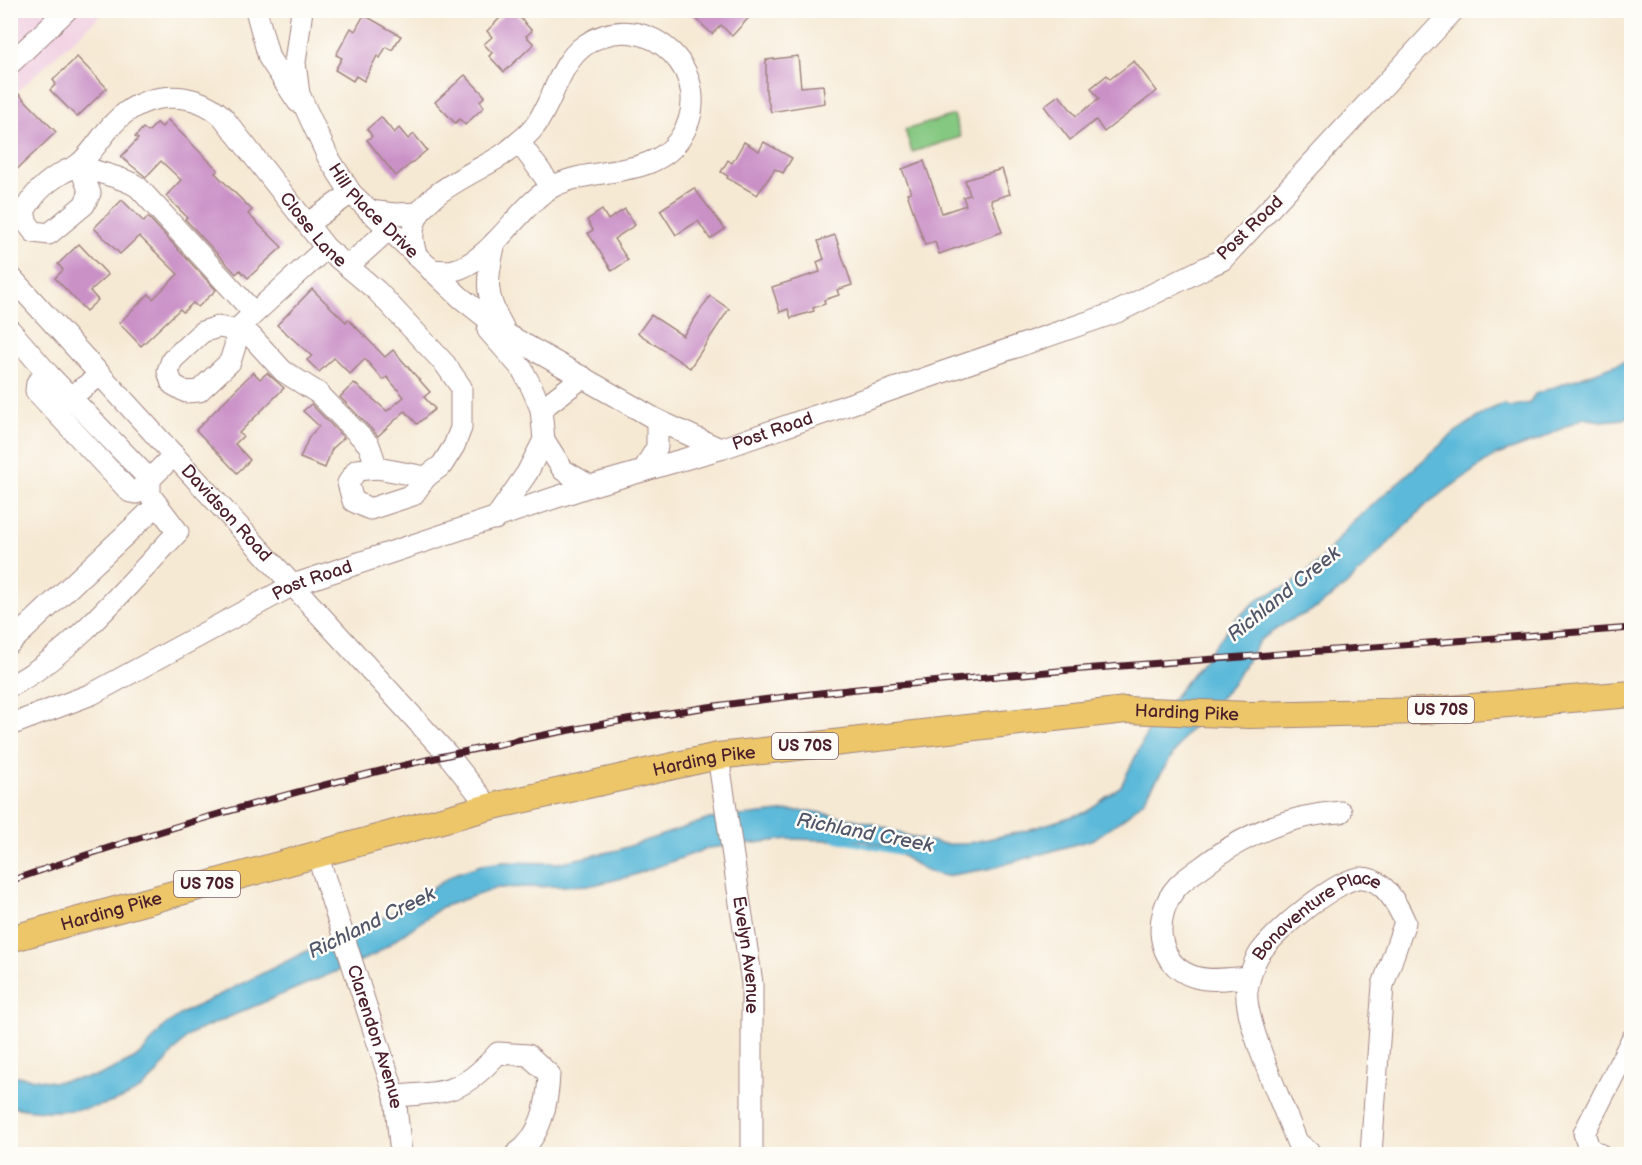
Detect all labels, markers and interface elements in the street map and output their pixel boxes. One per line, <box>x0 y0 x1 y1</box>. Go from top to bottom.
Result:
street label: Hill Place Drive <box>324 159 423 263</box>
street label: Close Lane <box>276 188 351 272</box>
street label: Post Road <box>1213 191 1287 265</box>
street label: Post Road <box>729 407 815 454</box>
street label: Davidson Road <box>177 460 276 566</box>
water label: Richland Creek <box>1223 540 1346 647</box>
street label: Post Road <box>268 556 355 605</box>
road number: US 70S <box>1408 697 1474 723</box>
street label: Harding Pike <box>1134 700 1240 725</box>
road number: US 70S <box>772 733 838 759</box>
street label: Harding Pike <box>651 741 757 781</box>
water label: Richland Creek <box>795 808 936 858</box>
street label: Bonaventure Place <box>1248 867 1386 964</box>
road number: US 70S <box>174 871 240 897</box>
water label: Richland Creek <box>304 881 441 964</box>
street label: Harding Pike <box>58 887 165 935</box>
street label: Evelyn Avenue <box>729 895 763 1014</box>
street label: Clarendon Avenue <box>343 962 407 1110</box>

